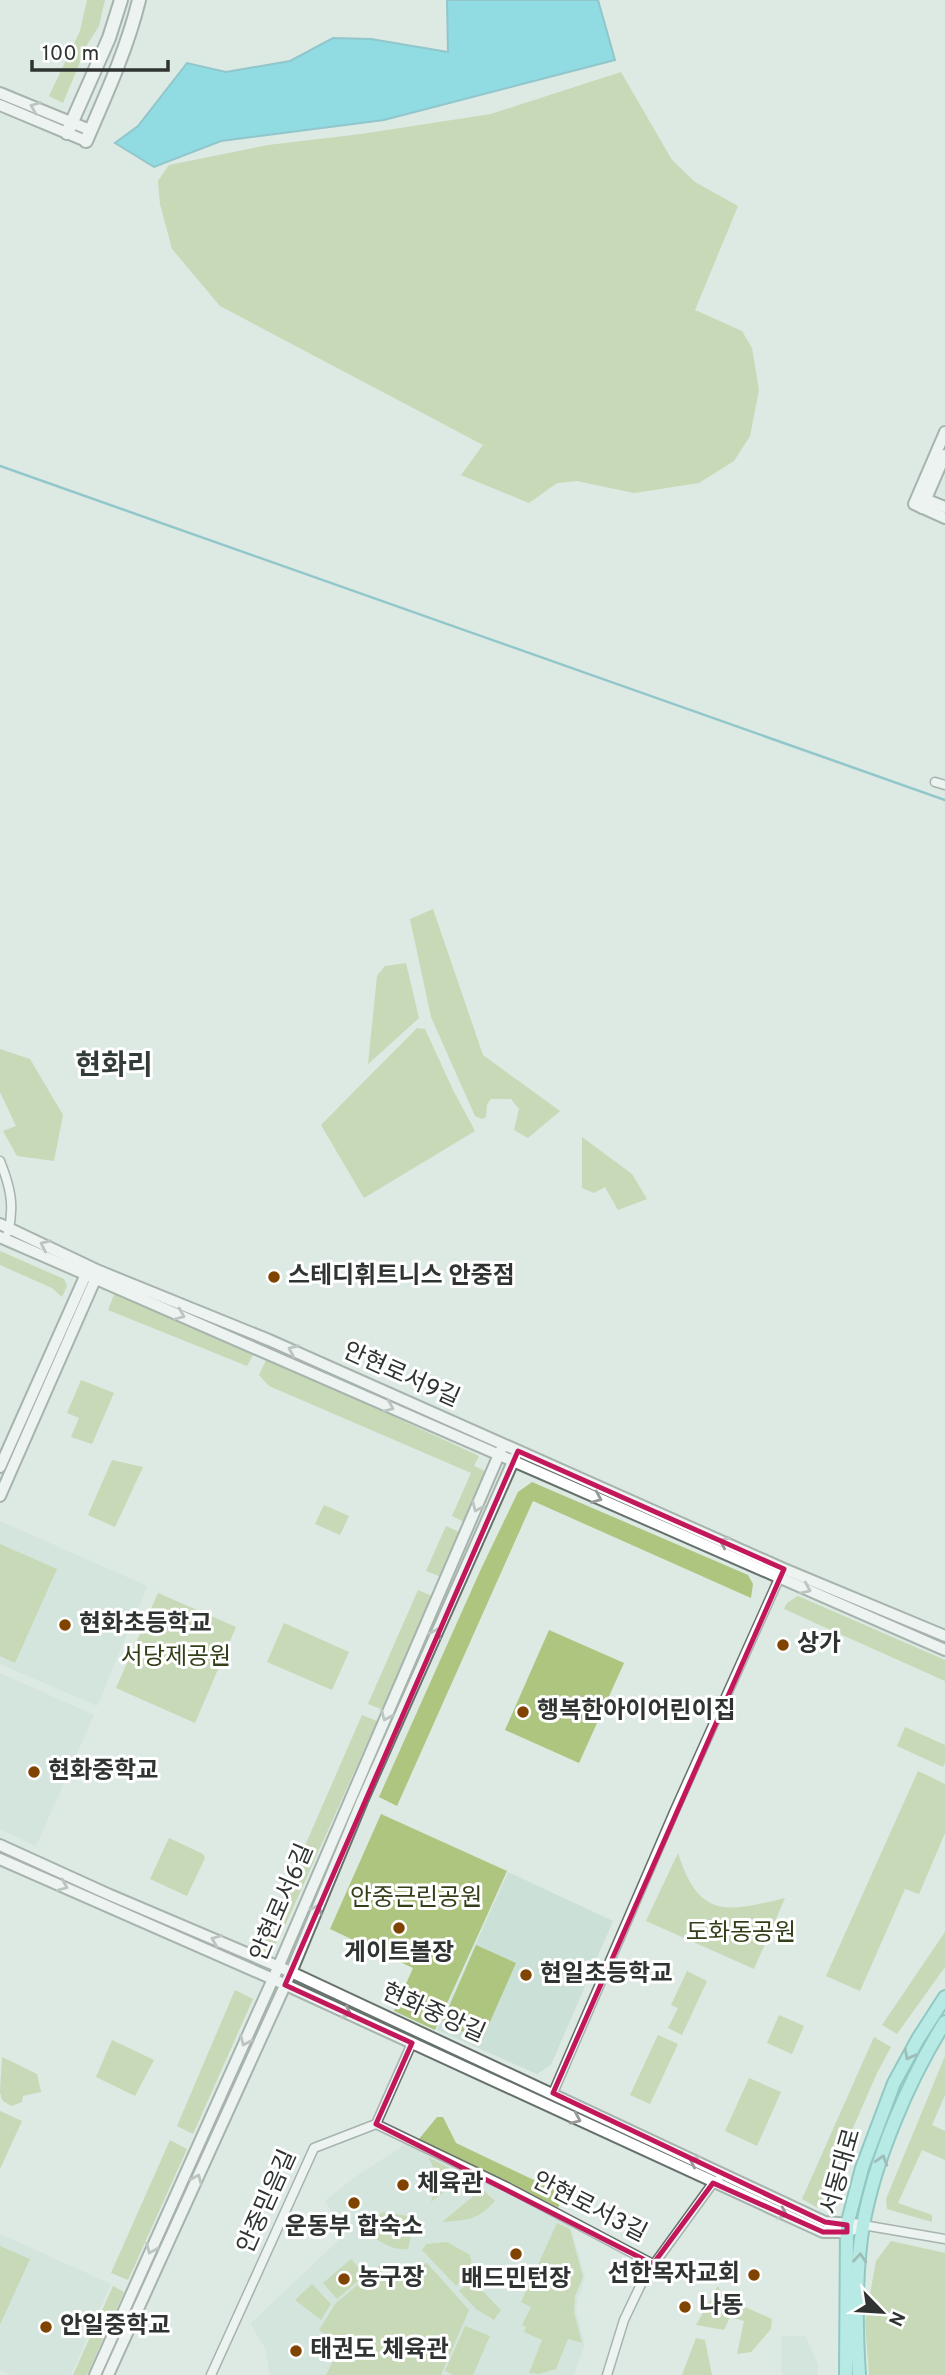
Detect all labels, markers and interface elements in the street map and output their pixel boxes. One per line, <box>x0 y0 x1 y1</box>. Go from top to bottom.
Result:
scale bar <box>32 28 168 72</box>
text: 100 m <box>42 41 99 68</box>
one-way arrow <box>30 102 42 116</box>
district label: 현화리 <box>75 1049 153 1085</box>
one-way arrow <box>40 1239 52 1253</box>
place label: 스테디휘트니스 안중점 <box>288 1262 515 1292</box>
marker: 스테디휘트니스 안중점 <box>266 1269 282 1285</box>
one-way arrow <box>174 1307 186 1321</box>
street label: 안현로서9길 <box>338 1337 464 1415</box>
one-way arrow <box>287 1344 300 1358</box>
one-way arrow <box>382 1398 394 1412</box>
one-way arrow <box>590 1490 602 1504</box>
one-way arrow <box>472 1500 486 1512</box>
one-way arrow <box>719 1536 732 1550</box>
one-way arrow <box>798 1581 811 1595</box>
place label: 현화초등학교 <box>79 1610 211 1640</box>
marker: 현화초등학교 <box>57 1617 73 1633</box>
one-way arrow <box>428 1628 442 1640</box>
place label: 상가 <box>797 1630 841 1660</box>
marker: 상가 <box>775 1637 791 1653</box>
park label: 서당제공원 <box>121 1643 231 1673</box>
place label: 행복한아이어린이집 <box>537 1697 736 1727</box>
marker: 행복한아이어린이집 <box>515 1704 531 1720</box>
one-way arrow <box>381 1709 395 1721</box>
place label: 현화중학교 <box>48 1757 158 1787</box>
marker: 현화중학교 <box>26 1764 42 1780</box>
street label: 안현로서6길 <box>245 1840 321 1966</box>
one-way arrow <box>56 1877 68 1891</box>
park label: 안중근린공원 <box>350 1884 482 1914</box>
one-way arrow <box>309 1904 323 1917</box>
park label: 도화동공원 <box>686 1919 796 1949</box>
marker: 게이트볼장 <box>391 1920 407 1936</box>
one-way arrow <box>210 1934 222 1948</box>
place label: 게이트볼장 <box>344 1939 454 1969</box>
place label: 현일초등학교 <box>540 1960 672 1990</box>
marker: 현일초등학교 <box>518 1967 534 1983</box>
street label: 현화중앙길 <box>376 1978 490 2050</box>
one-way arrow <box>340 2005 352 2019</box>
one-way arrow <box>239 2034 253 2046</box>
one-way arrow <box>904 2048 917 2060</box>
one-way arrow <box>569 2111 581 2125</box>
street label: 서동대로 <box>815 2125 869 2219</box>
street label: 안중믿음길 <box>232 2145 304 2259</box>
one-way arrow <box>874 2154 888 2166</box>
one-way arrow <box>689 2155 701 2169</box>
street label: 안현로서3길 <box>527 2166 651 2250</box>
place label: 체육관 <box>417 2170 483 2200</box>
one-way arrow <box>189 2174 203 2186</box>
marker: 체육관 <box>395 2177 411 2193</box>
marker: 운동부 합숙소 <box>346 2195 362 2211</box>
one-way arrow <box>775 2206 788 2220</box>
place label: 운동부 합숙소 <box>285 2213 423 2243</box>
one-way arrow <box>145 2241 159 2254</box>
marker: 배드민턴장 <box>508 2246 524 2262</box>
one-way arrow <box>852 2252 867 2263</box>
place label: 선한목자교회 <box>608 2260 740 2290</box>
place label: 농구장 <box>358 2264 424 2294</box>
place label: 배드민턴장 <box>461 2265 571 2295</box>
marker: 선한목자교회 <box>746 2267 762 2283</box>
marker: 농구장 <box>336 2271 352 2287</box>
north arrow <box>847 2277 917 2347</box>
place label: 나동 <box>699 2292 743 2322</box>
marker: 나동 <box>677 2299 693 2315</box>
text: N <box>882 2307 909 2330</box>
place label: 안일중학교 <box>60 2312 170 2342</box>
marker: 안일중학교 <box>38 2319 54 2335</box>
place label: 태권도 체육관 <box>310 2336 448 2366</box>
marker: 태권도 체육관 <box>288 2343 304 2359</box>

